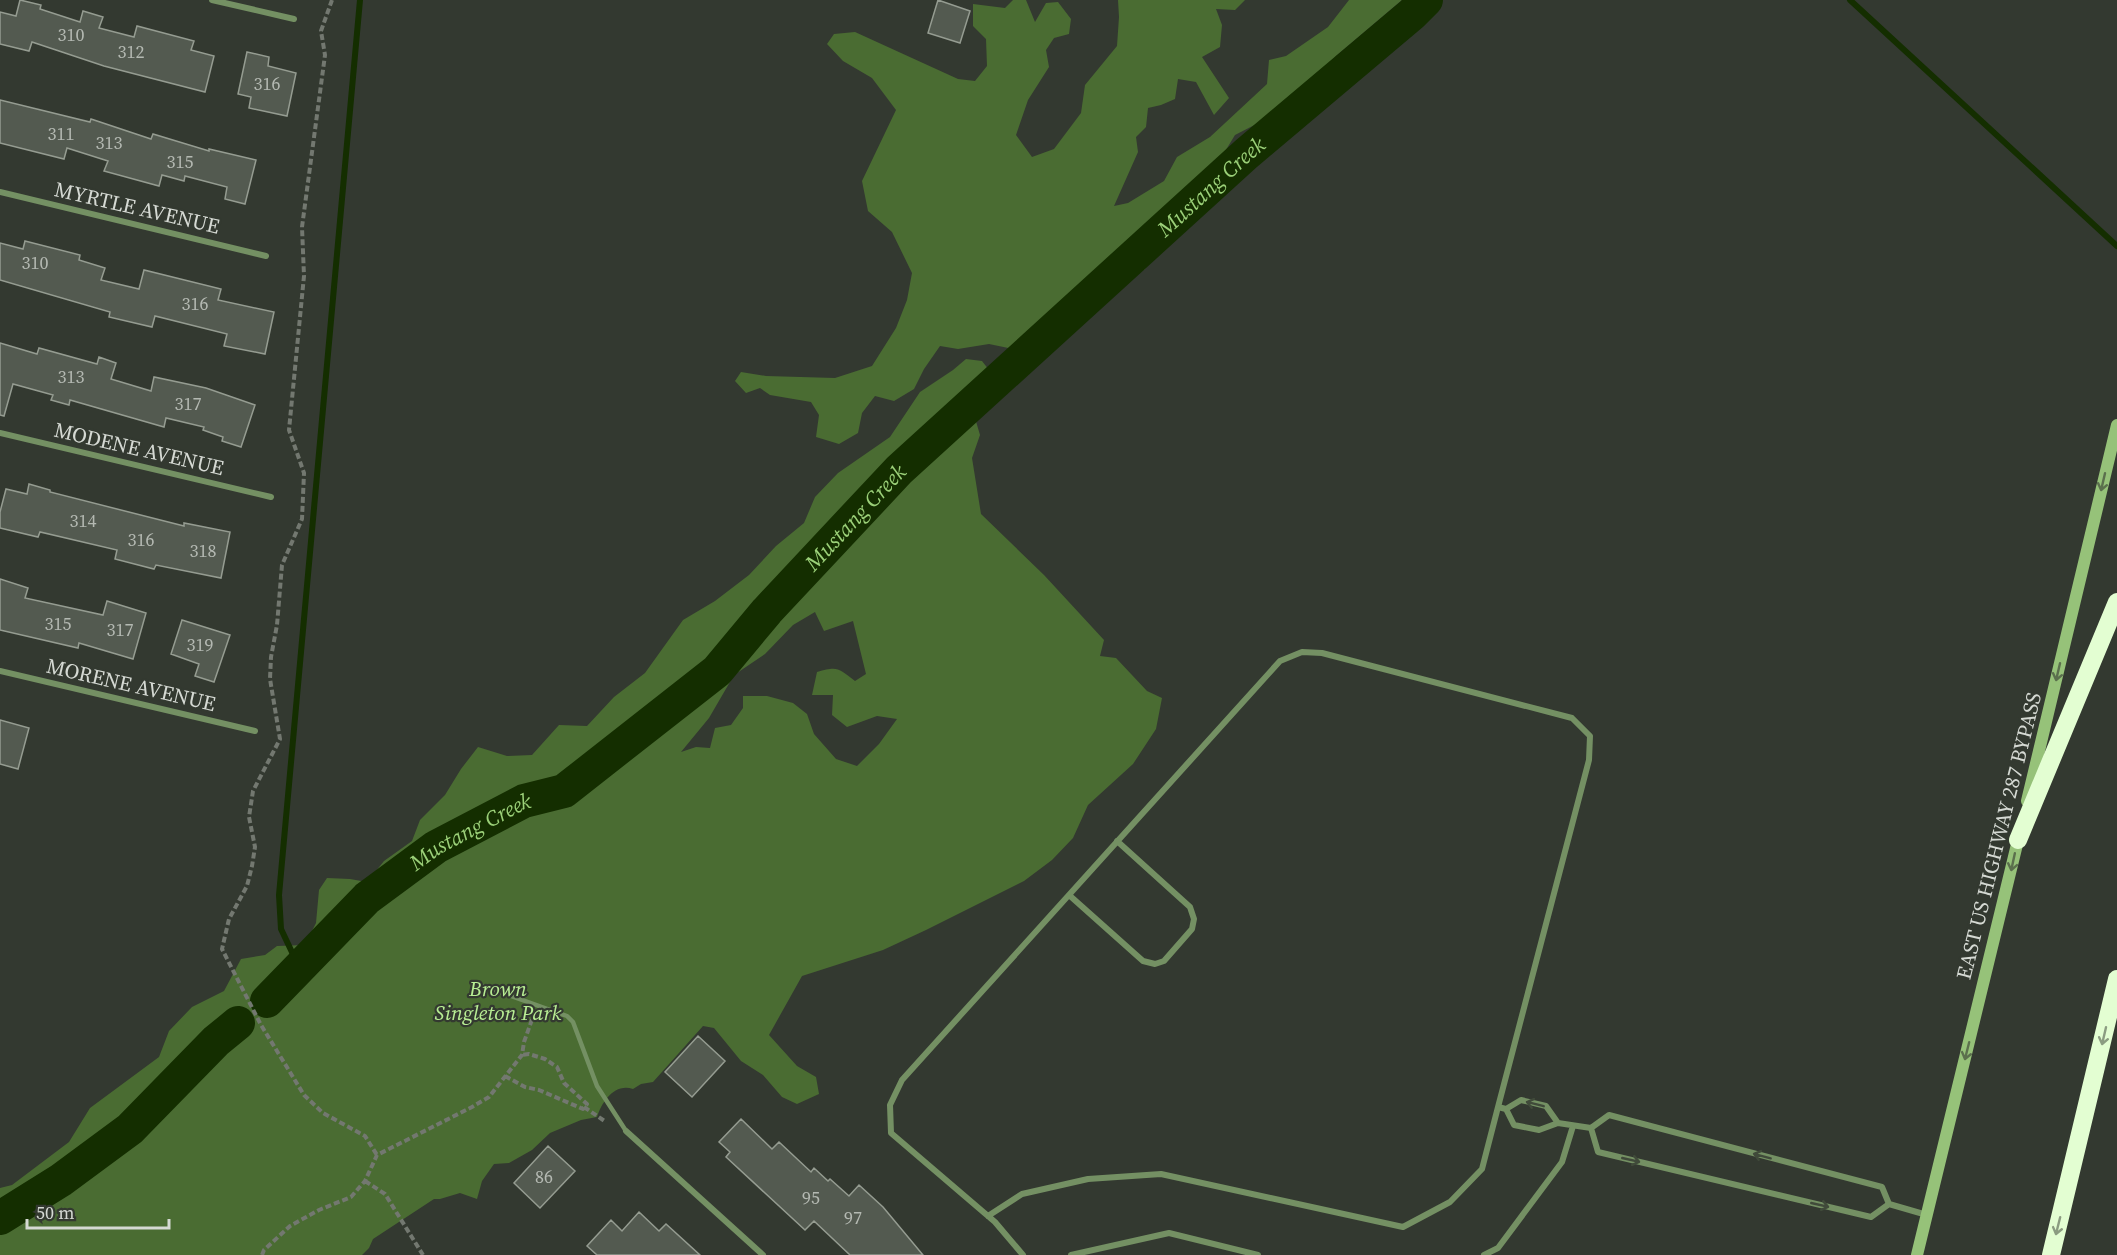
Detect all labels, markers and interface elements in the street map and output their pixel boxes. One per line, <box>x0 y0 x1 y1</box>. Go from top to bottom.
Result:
house number: 310 <box>58 22 85 47</box>
house number: 312 <box>118 39 145 64</box>
house number: 316 <box>254 71 281 96</box>
house number: 311 <box>48 121 75 146</box>
water label: Mustang Creek <box>1149 129 1272 244</box>
house number: 313 <box>96 130 123 155</box>
house number: 315 <box>167 149 194 174</box>
street label: MYRTLE AVENUE <box>52 174 223 241</box>
house number: 310 <box>22 250 49 275</box>
house number: 316 <box>182 291 209 316</box>
house number: 313 <box>58 364 85 389</box>
house number: 317 <box>175 391 202 416</box>
street label: MODENE AVENUE <box>51 415 227 482</box>
water label: Mustang Creek <box>797 457 913 578</box>
one-way arrow <box>2097 473 2109 492</box>
house number: 314 <box>70 508 97 533</box>
house number: 316 <box>128 527 155 552</box>
house number: 318 <box>190 538 217 563</box>
house number: 315 <box>45 611 72 636</box>
house number: 317 <box>107 617 134 642</box>
house number: 319 <box>187 632 214 657</box>
street label: MORENE AVENUE <box>44 651 219 718</box>
one-way arrow <box>2052 662 2064 681</box>
street label: EAST US HIGHWAY 287 BYPASS <box>1949 689 2048 983</box>
water label: Mustang Creek <box>402 785 534 878</box>
one-way arrow <box>2007 852 2019 871</box>
park label: Brown Singleton Park <box>435 974 562 1027</box>
one-way arrow <box>2097 1026 2109 1045</box>
one-way arrow <box>1960 1041 1972 1060</box>
one-way arrow <box>1526 1097 1545 1109</box>
one-way arrow <box>1753 1149 1772 1161</box>
one-way arrow <box>1621 1154 1640 1166</box>
house number: 86 <box>535 1164 553 1189</box>
house number: 95 <box>802 1185 820 1210</box>
scale bar <box>27 1192 170 1230</box>
one-way arrow <box>1811 1199 1830 1211</box>
text: 50 m <box>36 1200 74 1225</box>
house number: 97 <box>844 1205 862 1230</box>
one-way arrow <box>2052 1216 2064 1235</box>

